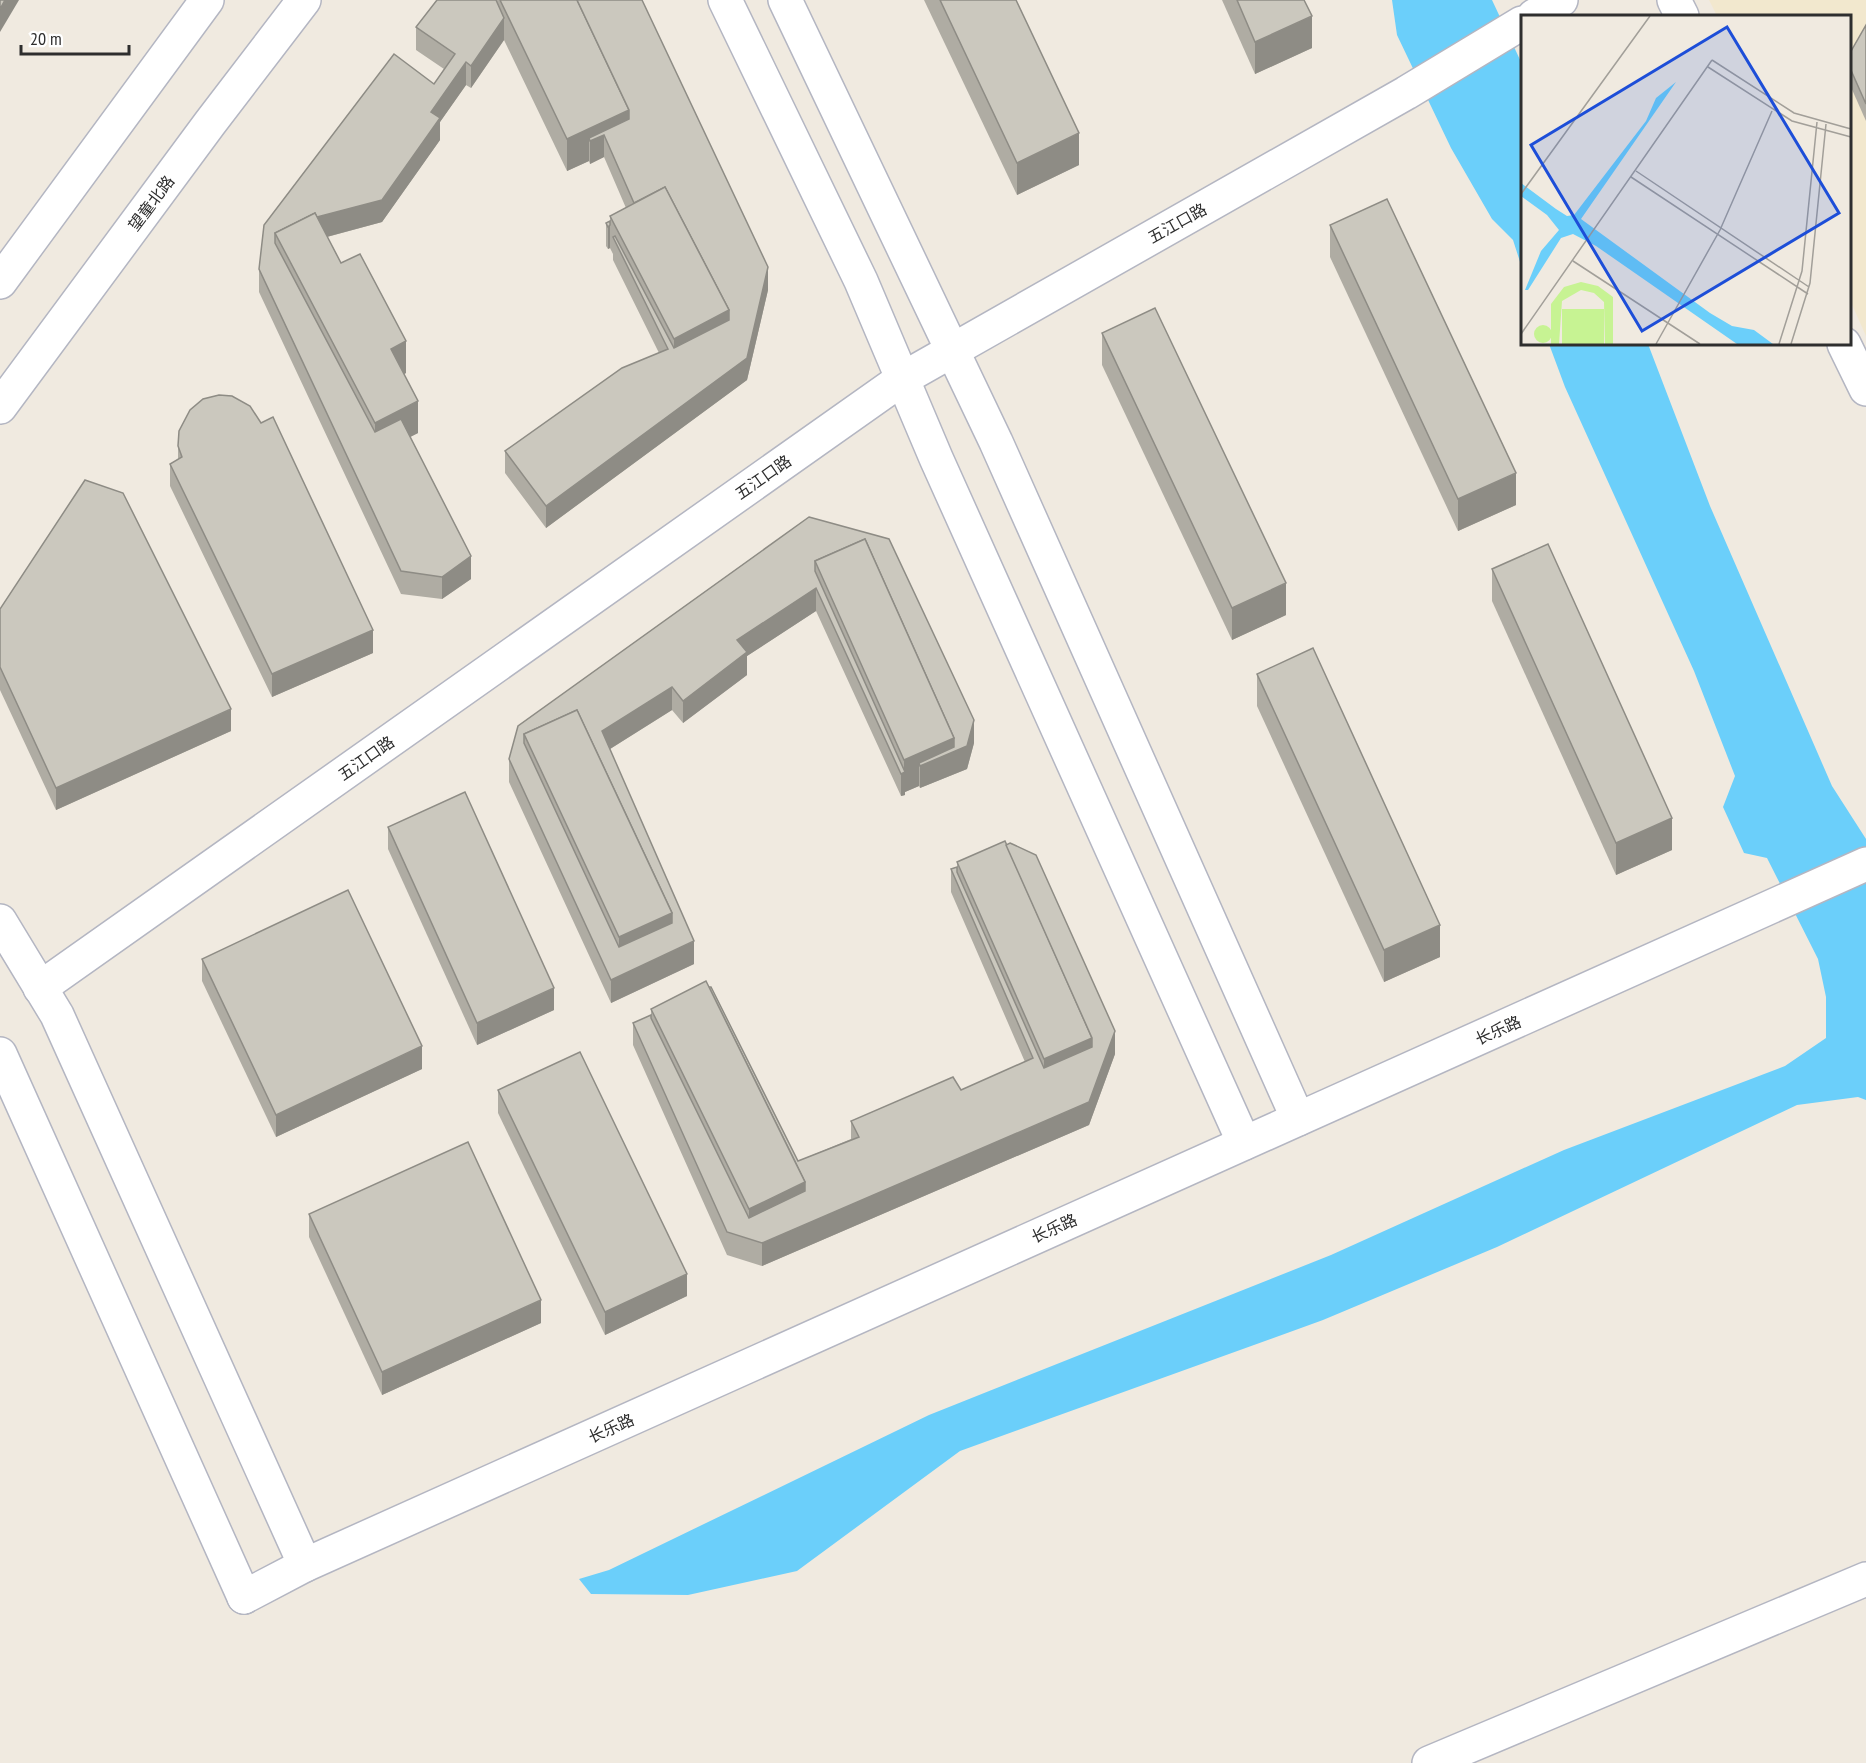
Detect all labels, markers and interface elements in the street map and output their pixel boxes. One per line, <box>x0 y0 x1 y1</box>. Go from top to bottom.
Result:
inset map <box>1521 15 1851 345</box>
scale bar <box>21 18 129 56</box>
text: 20 m <box>30 27 62 50</box>
street label: 望童北路 <box>124 171 178 235</box>
street label: 五江口路 <box>1144 199 1210 247</box>
street label: 五江口路 <box>731 450 795 504</box>
street label: 五江口路 <box>334 731 398 785</box>
street label: 长乐路 <box>1472 1011 1524 1049</box>
street label: 长乐路 <box>1028 1209 1080 1247</box>
street label: 长乐路 <box>585 1409 637 1447</box>

